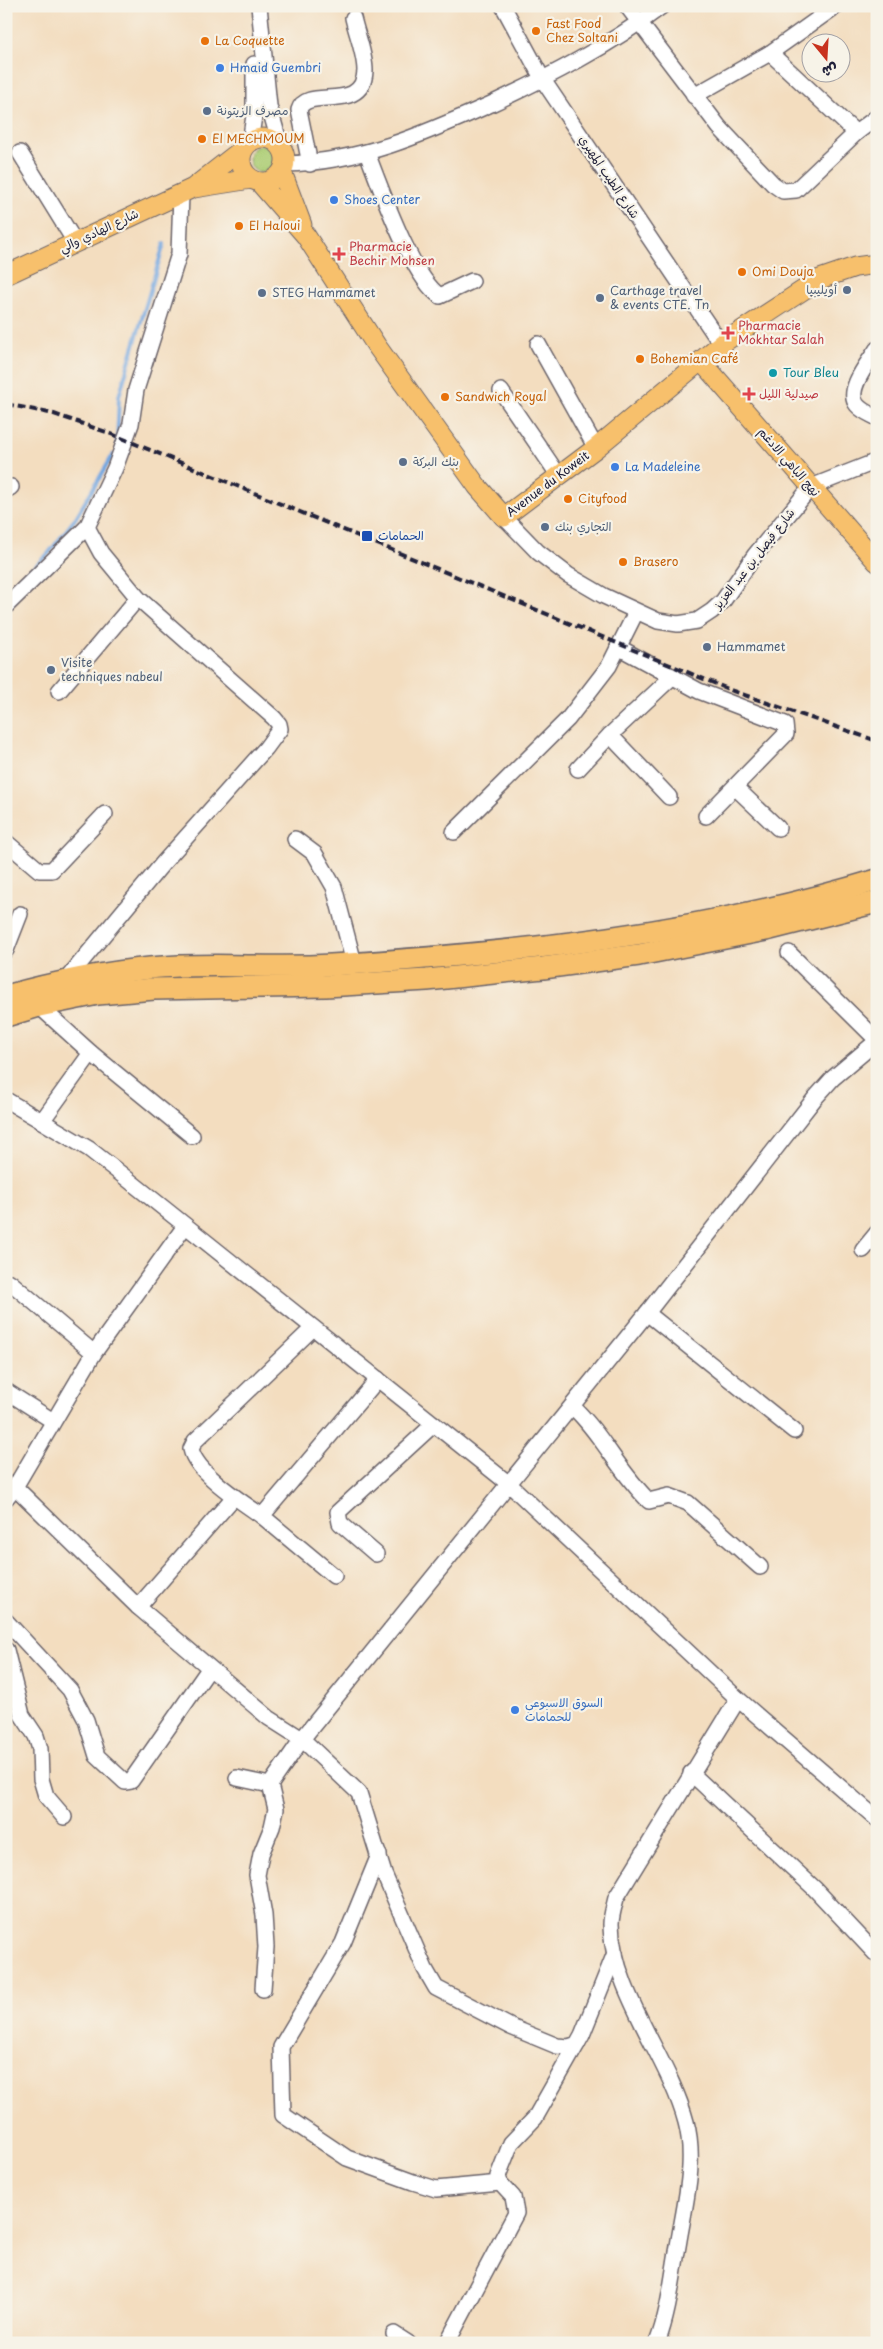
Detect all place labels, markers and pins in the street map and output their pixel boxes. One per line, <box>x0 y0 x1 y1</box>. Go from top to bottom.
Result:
place label: Fast Food Chez Soltani <box>546 14 618 46</box>
marker: Fast Food Chez Soltani <box>530 25 542 37</box>
place label: La Coquette <box>215 31 285 49</box>
marker: La Coquette <box>199 35 211 47</box>
place label: Hmaid Guembri <box>230 58 321 76</box>
marker: Hmaid Guembri <box>214 62 226 74</box>
place label: مصرف الزيتونة <box>217 101 288 119</box>
marker: مصرف الزيتونة <box>201 105 213 117</box>
place label: El MECHMOUM <box>212 129 305 147</box>
marker: El MECHMOUM <box>196 133 208 145</box>
place label: Shoes Center <box>344 190 421 208</box>
marker: Shoes Center <box>328 194 340 206</box>
place label: El Haloui <box>249 216 300 234</box>
marker: El Haloui <box>233 220 245 232</box>
place label: Pharmacie Bechir Mohsen <box>349 237 435 269</box>
marker: Pharmacie Bechir Mohsen <box>333 248 345 260</box>
place label: Omi Douja <box>752 262 815 280</box>
marker: Omi Douja <box>736 266 748 278</box>
place label: أويليبيا <box>806 280 837 298</box>
place label: Carthage travel & events CTE. Tn <box>610 281 709 313</box>
place label: STEG Hammamet <box>272 283 376 301</box>
marker: أويليبيا <box>841 284 853 296</box>
marker: STEG Hammamet <box>256 287 268 299</box>
marker: Carthage travel & events CTE. Tn <box>594 292 606 304</box>
place label: Pharmacie Mokhtar Salah <box>738 316 824 348</box>
marker: Pharmacie Mokhtar Salah <box>722 327 734 339</box>
place label: Bohemian Café <box>650 349 738 367</box>
marker: Bohemian Café <box>634 353 646 365</box>
place label: Tour Bleu <box>783 363 839 381</box>
marker: Tour Bleu <box>767 367 779 379</box>
place label: صيدلية الليل <box>759 384 819 402</box>
place label: Sandwich Royal <box>455 387 547 405</box>
marker: صيدلية الليل <box>743 388 755 400</box>
marker: Sandwich Royal <box>439 391 451 403</box>
place label: بنك البركة <box>413 452 459 470</box>
marker: بنك البركة <box>397 456 409 468</box>
place label: La Madeleine <box>625 457 701 475</box>
marker: La Madeleine <box>609 461 621 473</box>
place label: Cityfood <box>578 489 627 507</box>
marker: Cityfood <box>562 493 574 505</box>
place label: التجاري بنك <box>555 517 611 536</box>
marker: التجاري بنك <box>539 521 551 533</box>
place label: الحمامات <box>378 526 424 544</box>
marker: الحمامات <box>360 529 374 543</box>
place label: Brasero <box>633 552 679 570</box>
marker: Brasero <box>617 556 629 568</box>
place label: Hammamet <box>717 637 786 655</box>
marker: Hammamet <box>701 641 713 653</box>
place label: Visite techniques nabeul <box>61 653 162 685</box>
marker: Visite techniques nabeul <box>45 664 57 676</box>
place label: السوق الاسبوعي للحمامات <box>525 1693 603 1725</box>
marker: السوق الاسبوعي للحمامات <box>509 1704 521 1716</box>

